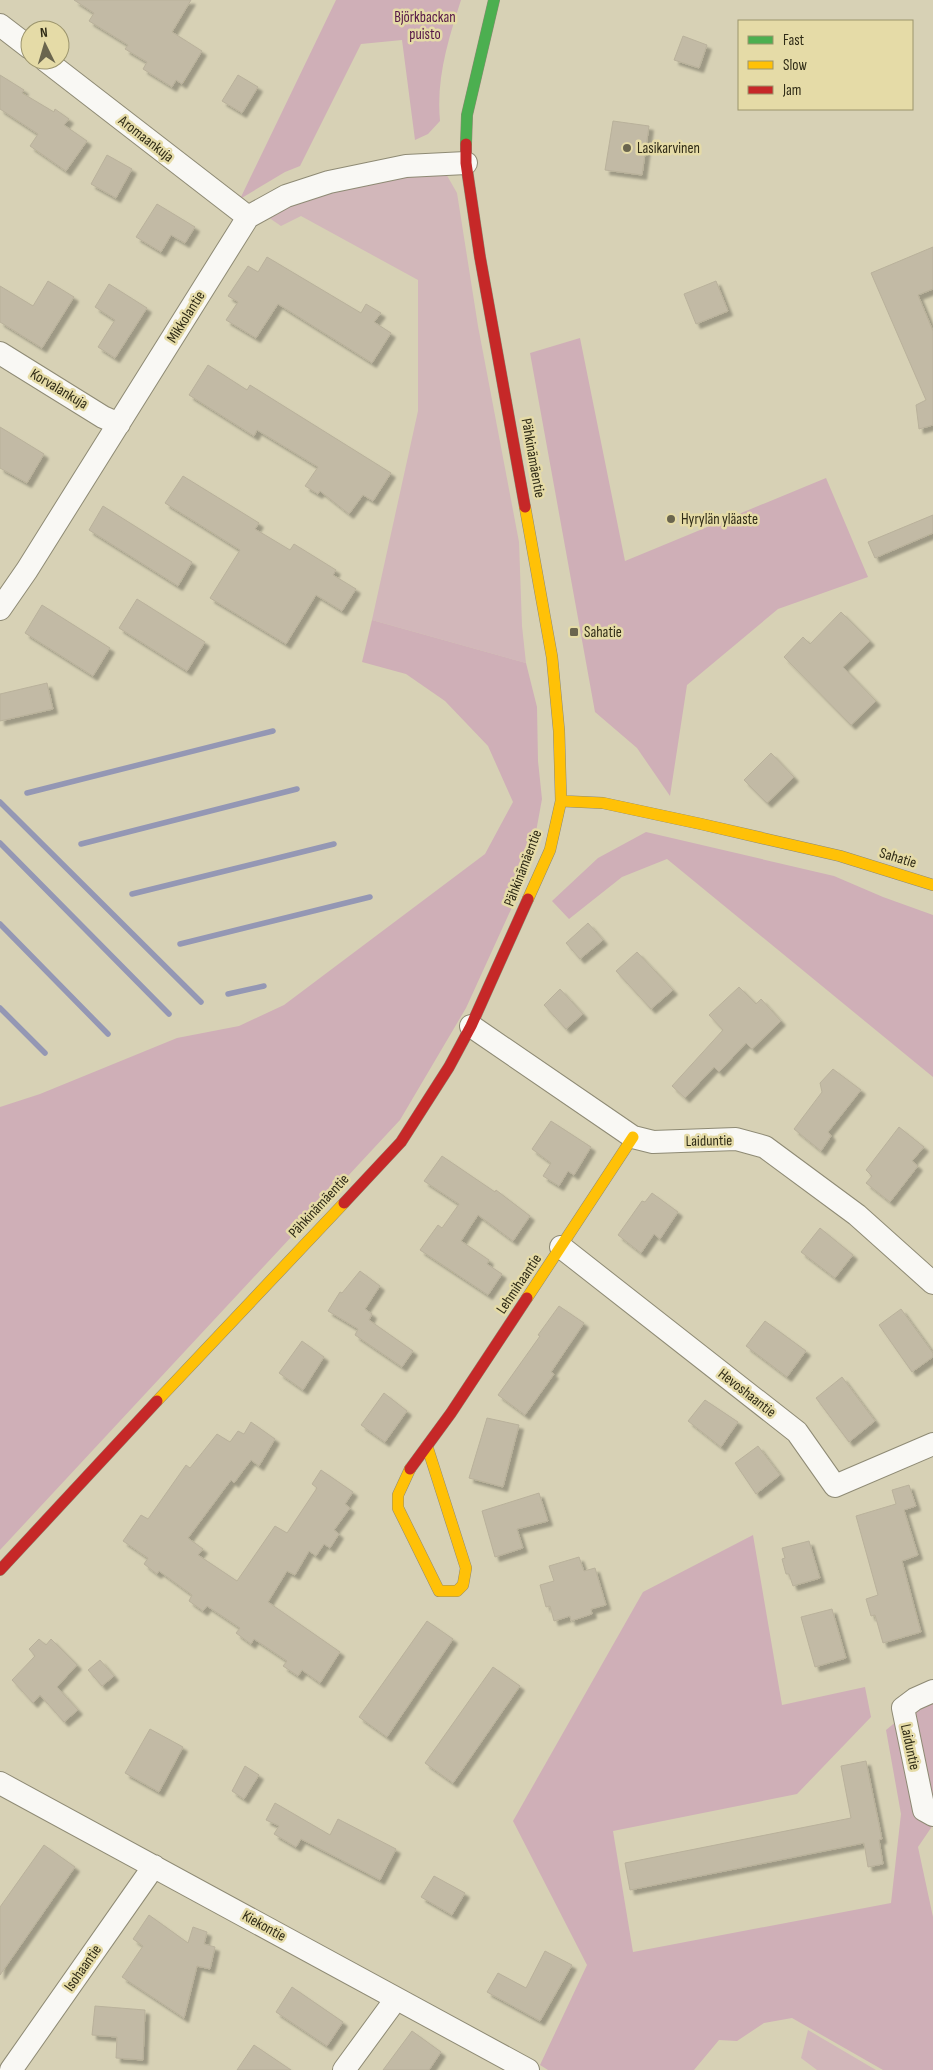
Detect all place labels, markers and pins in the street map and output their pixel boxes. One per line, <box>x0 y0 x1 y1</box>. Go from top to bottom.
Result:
place label: Lasikarvinen <box>637 139 700 158</box>
marker: Lasikarvinen <box>621 142 633 154</box>
place label: Hyrylän yläaste <box>681 510 758 529</box>
marker: Hyrylän yläaste <box>665 513 677 525</box>
place label: Sahatie <box>584 623 622 642</box>
marker: Sahatie <box>568 626 580 638</box>

